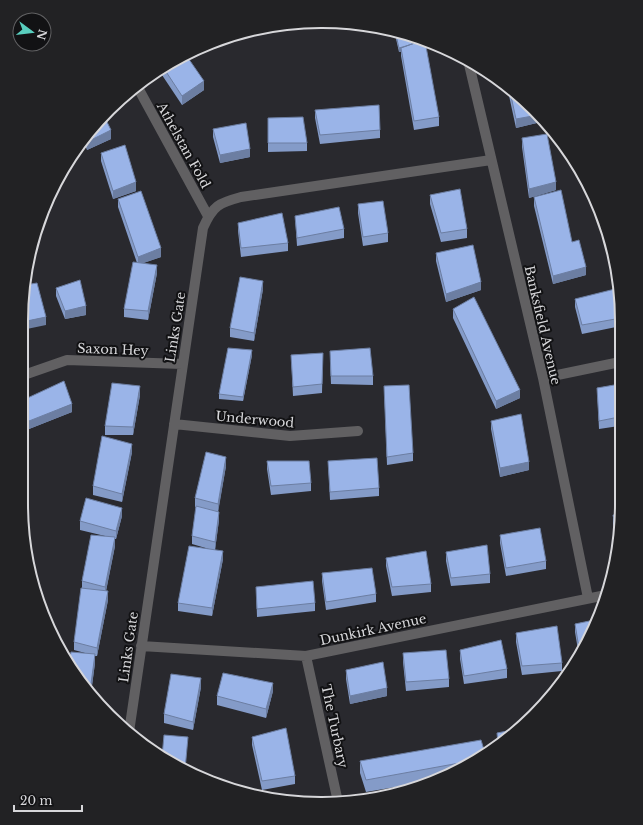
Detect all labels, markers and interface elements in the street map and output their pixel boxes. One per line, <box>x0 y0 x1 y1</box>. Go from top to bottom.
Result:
north arrow <box>12 12 52 52</box>
text: N <box>33 28 50 42</box>
street label: Athelstan Fold <box>152 98 214 191</box>
street label: Banksfield Avenue <box>521 264 564 386</box>
street label: Links Gate <box>162 291 189 364</box>
street label: Saxon Hey <box>77 340 150 359</box>
street label: Underwood <box>215 408 295 431</box>
street label: Dunkirk Avenue <box>318 610 428 649</box>
street label: Links Gate <box>115 611 142 684</box>
street label: The Turbary <box>317 683 352 770</box>
scale bar <box>14 787 82 813</box>
text: 20 m <box>20 793 52 808</box>

